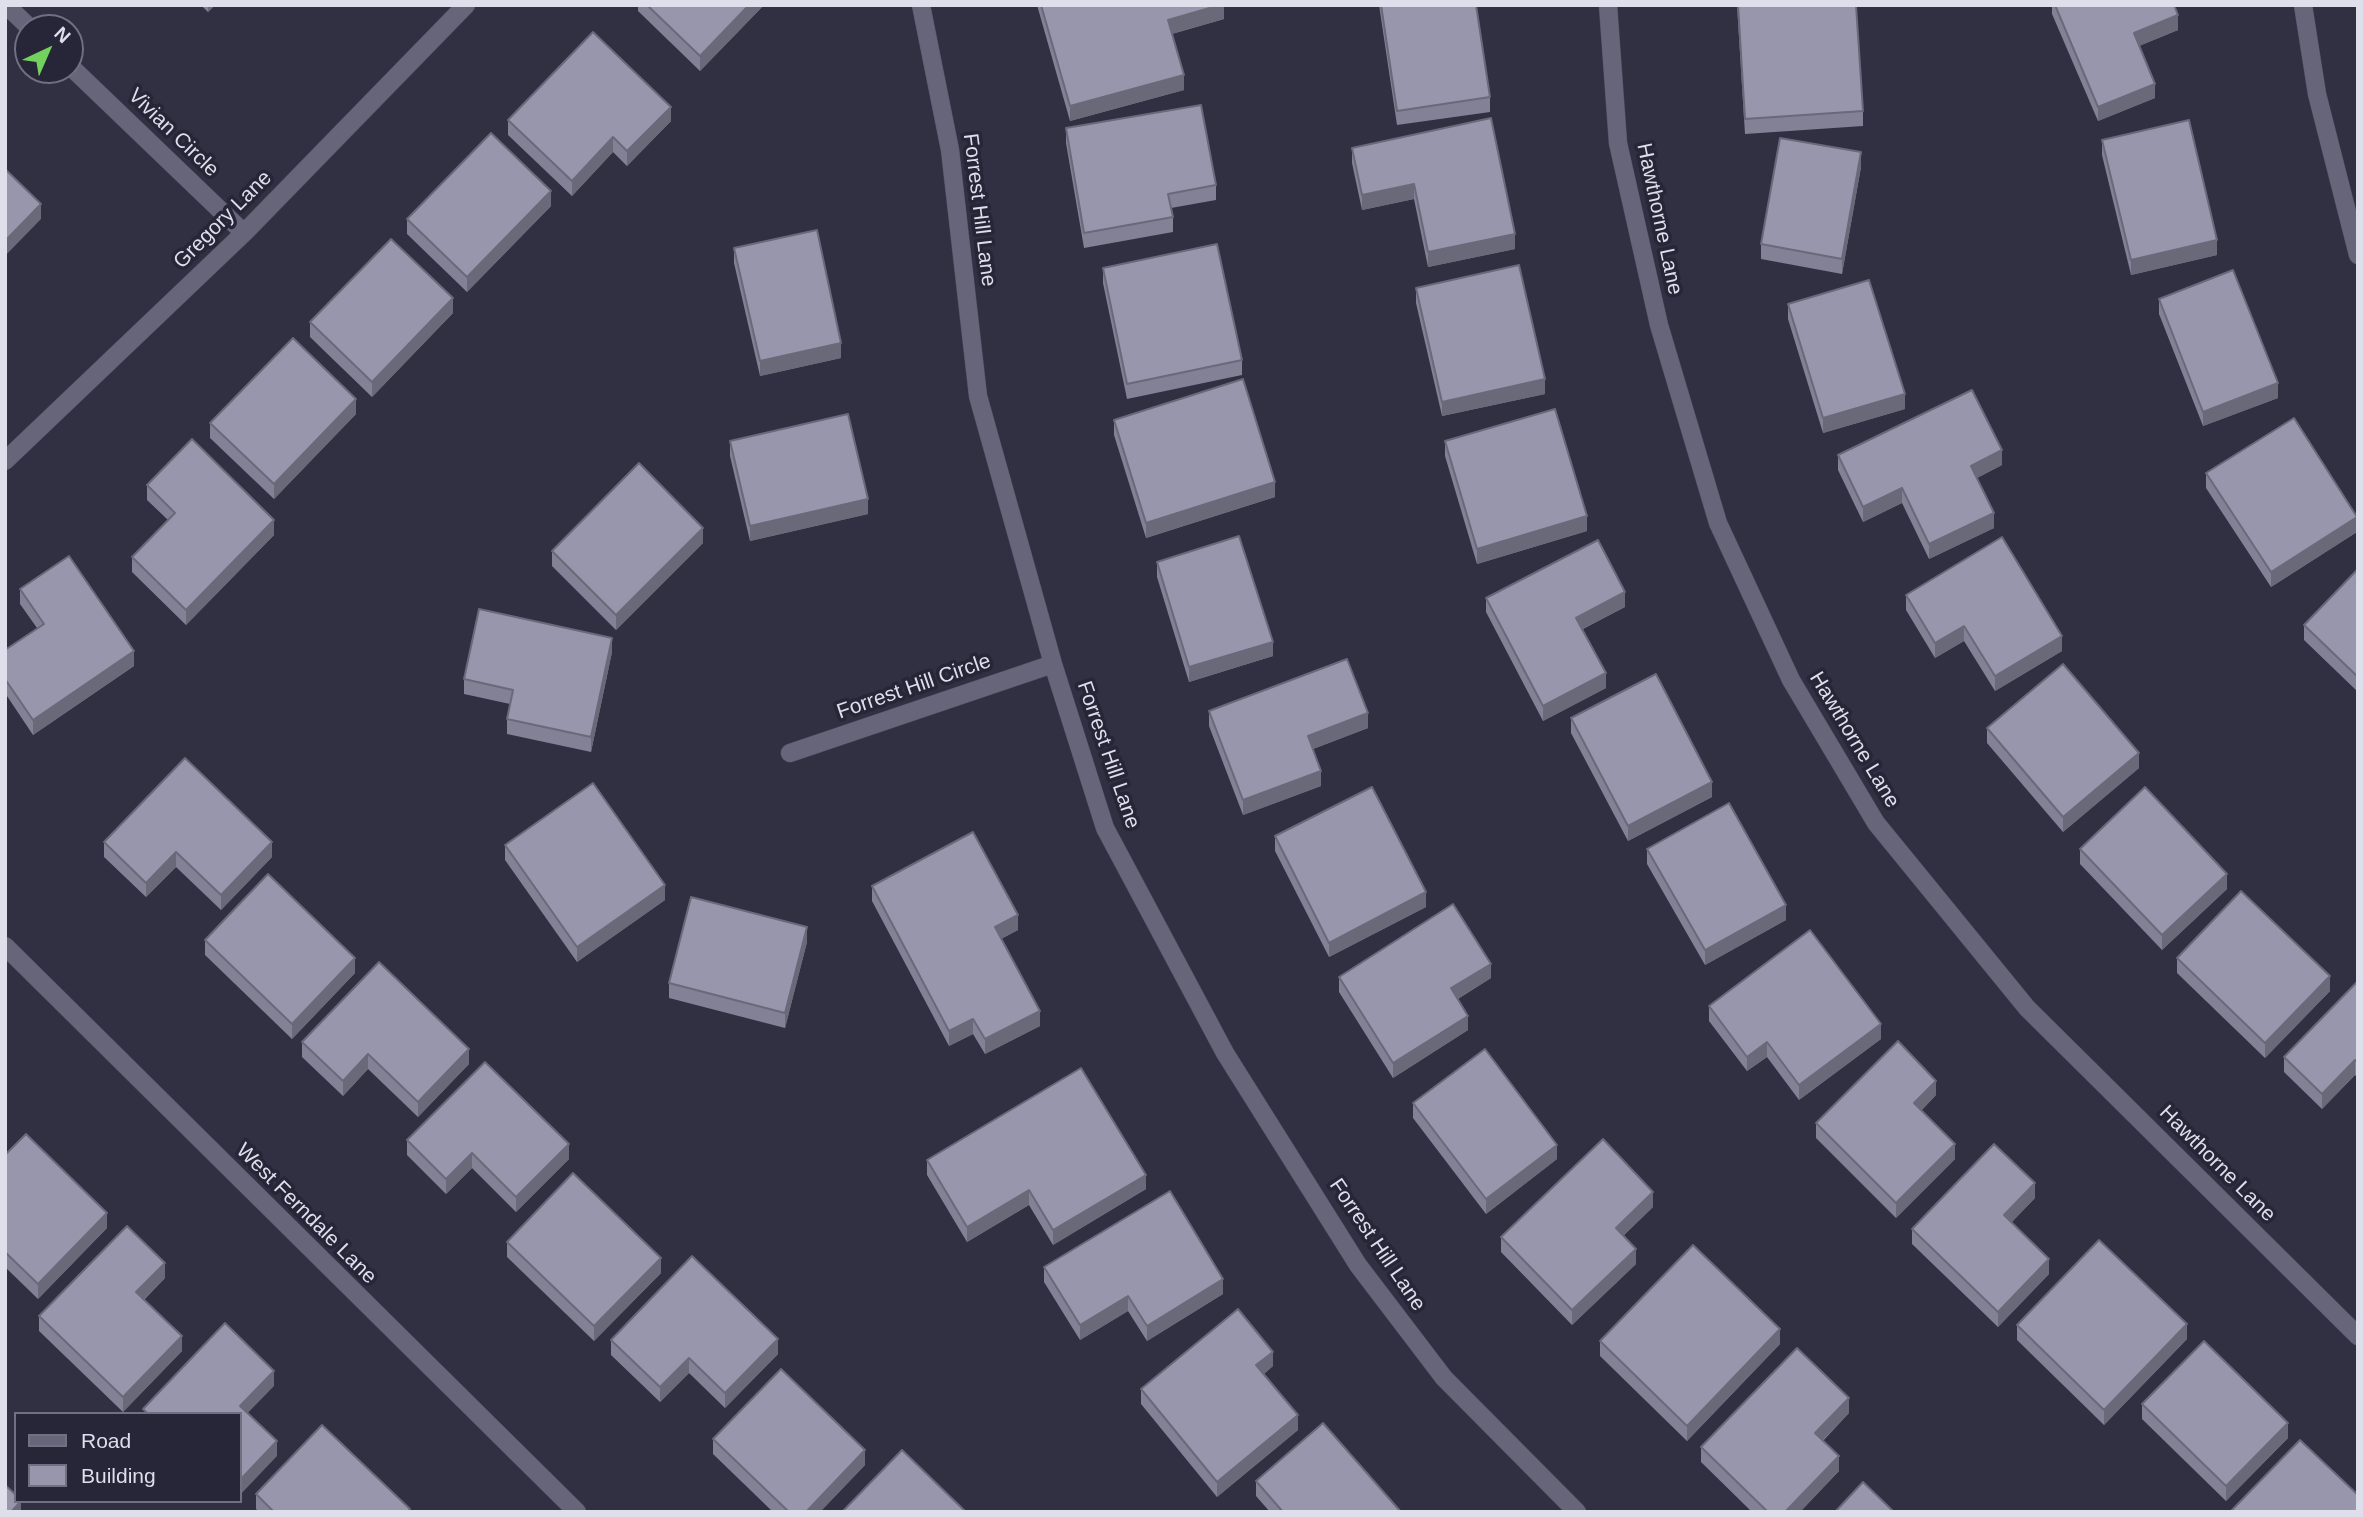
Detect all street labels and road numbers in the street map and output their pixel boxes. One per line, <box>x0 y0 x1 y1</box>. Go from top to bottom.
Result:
street label: Vivian Circle <box>122 84 224 182</box>
street label: Forrest Hill Lane <box>957 132 1001 288</box>
street label: Hawthorne Lane <box>1631 141 1687 297</box>
street label: Gregory Lane <box>169 166 277 274</box>
street label: Forrest Hill Circle <box>834 649 994 725</box>
street label: Hawthorne Lane <box>1804 667 1904 813</box>
street label: Forrest Hill Lane <box>1071 678 1145 832</box>
street label: Hawthorne Lane <box>2154 1101 2280 1227</box>
street label: West Ferndale Lane <box>230 1138 382 1290</box>
street label: Forrest Hill Lane <box>1323 1174 1431 1316</box>

